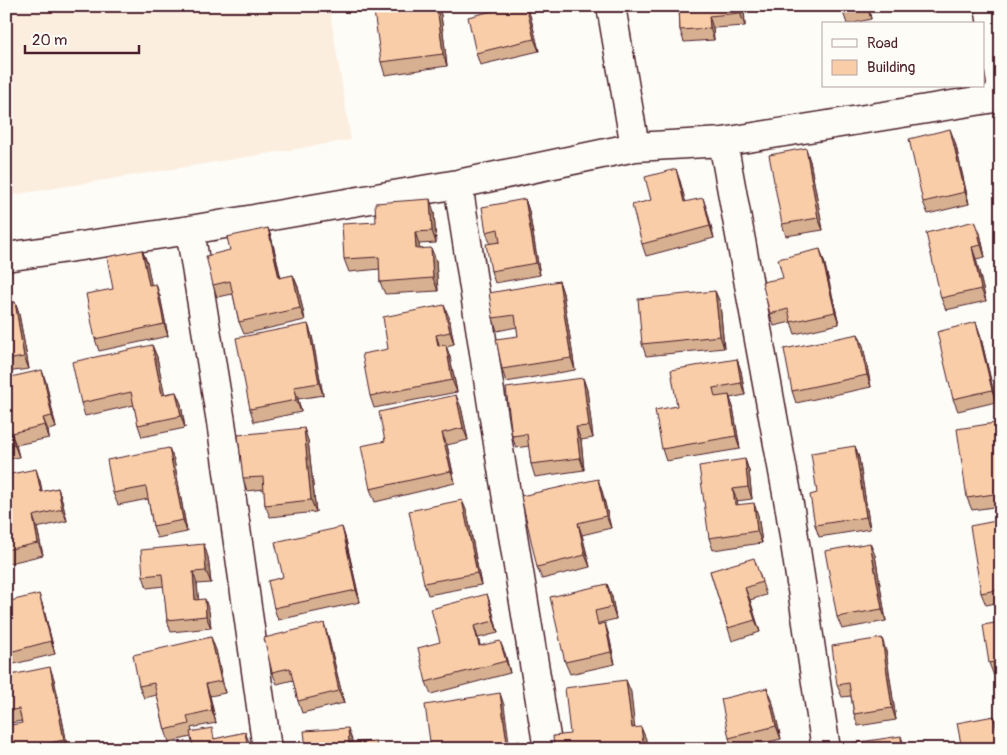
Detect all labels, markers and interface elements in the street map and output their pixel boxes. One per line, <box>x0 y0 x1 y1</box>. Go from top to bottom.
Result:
scale bar <box>25 22 139 54</box>
legend <box>822 22 984 88</box>
text: 20 m <box>32 31 67 50</box>
text: Road <box>867 34 898 53</box>
text: Building <box>867 58 915 77</box>

